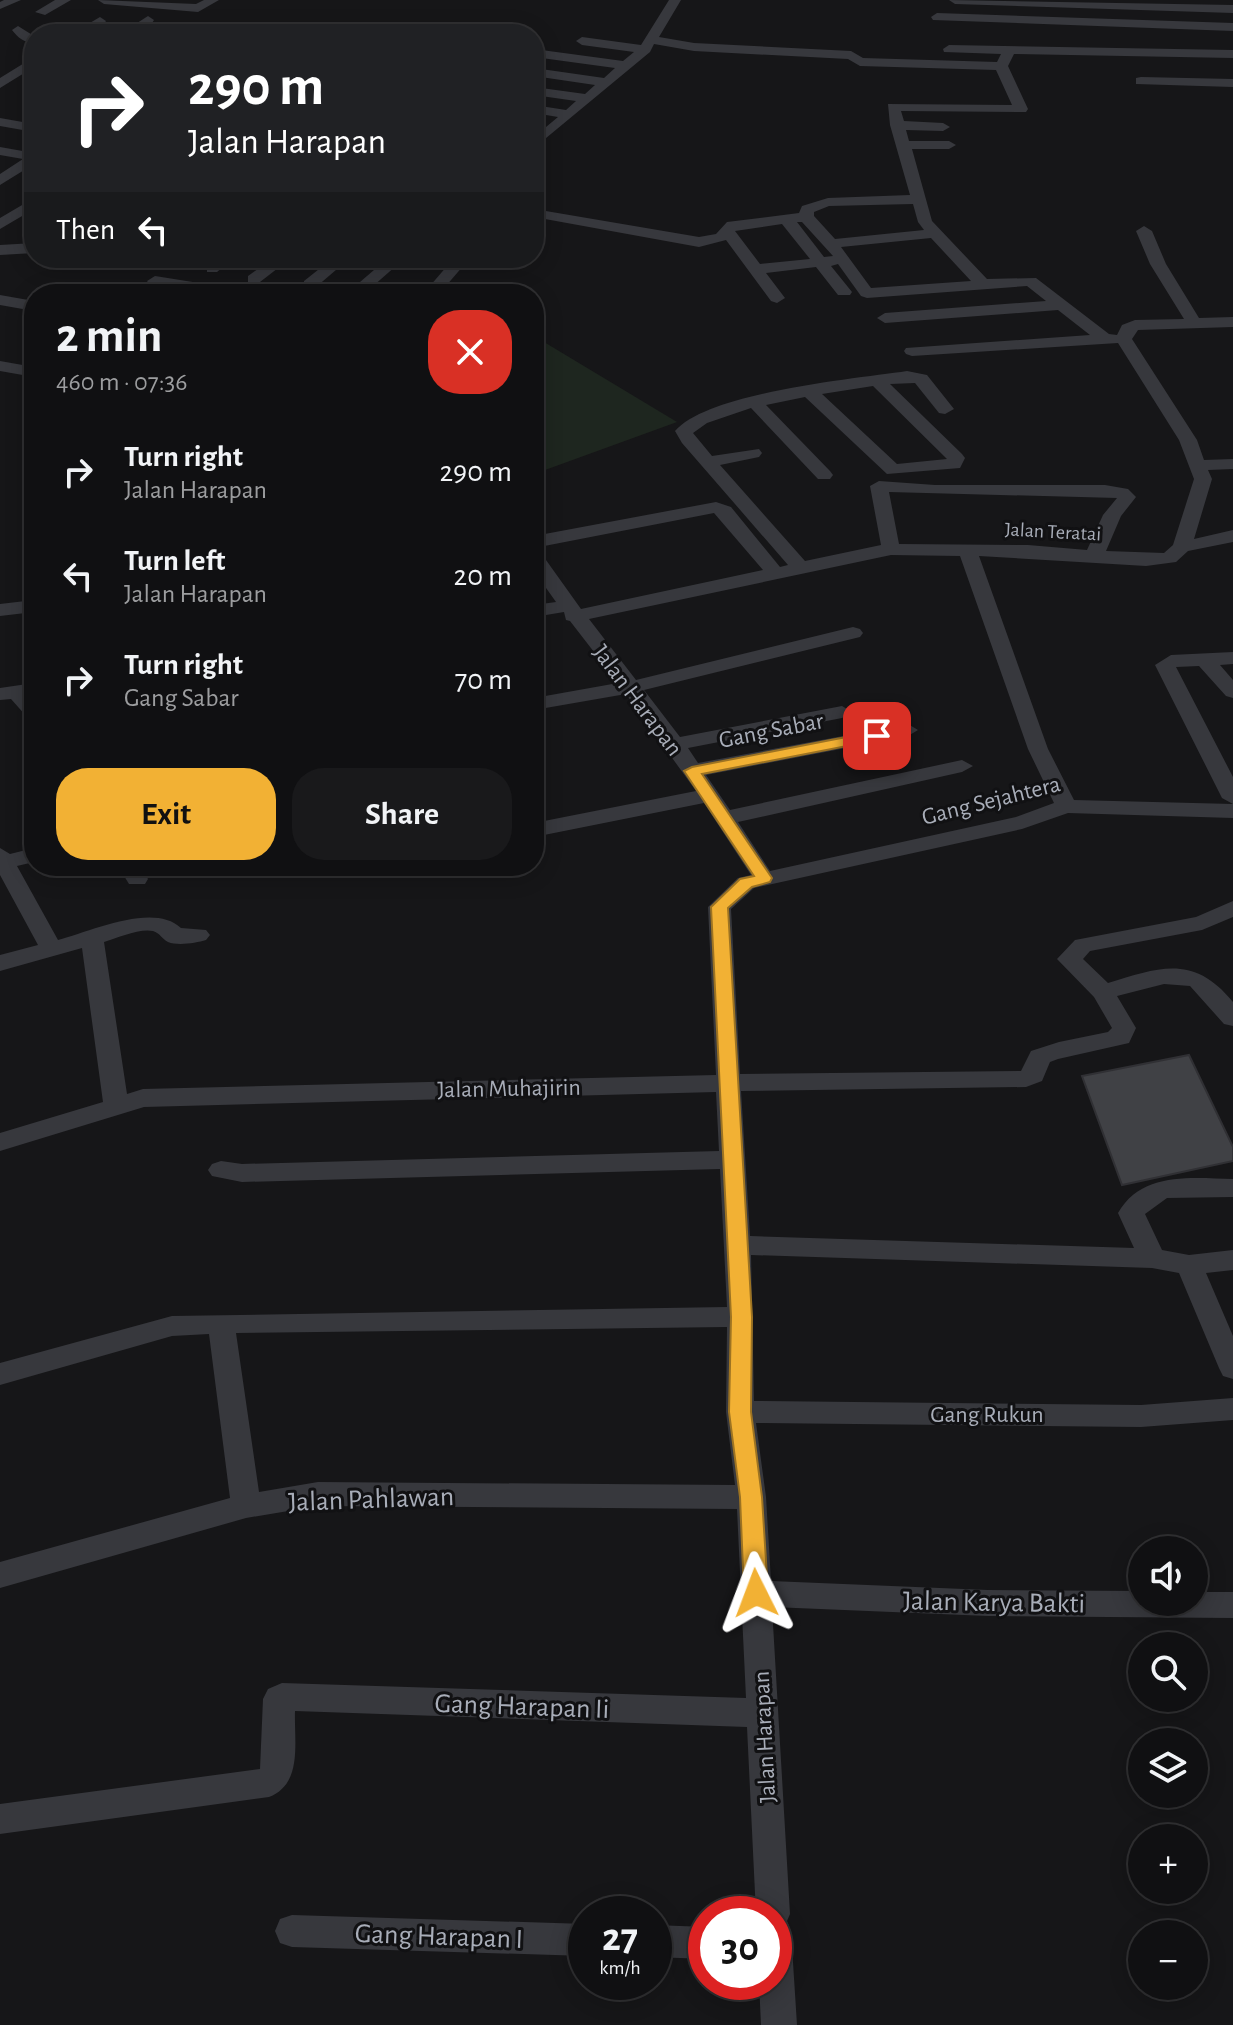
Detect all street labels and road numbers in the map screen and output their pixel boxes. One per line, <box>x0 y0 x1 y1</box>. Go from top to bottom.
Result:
street label: Jalan Teratai <box>1004 519 1102 545</box>
street label: Jalan Harapan <box>588 641 687 761</box>
street label: Gang Sabar <box>717 709 826 753</box>
street label: Gang Sejahtera <box>920 772 1063 830</box>
street label: Jalan Muhajirin <box>437 1076 581 1102</box>
street label: Gang Rukun <box>930 1403 1044 1427</box>
street label: Jalan Pahlawan <box>288 1483 455 1517</box>
street label: Jalan Karya Bakti <box>903 1587 1085 1619</box>
street label: Jalan Harapan <box>750 1670 780 1803</box>
street label: Gang Harapan Ii <box>434 1690 610 1724</box>
street label: Gang Harapan I <box>354 1920 524 1954</box>

